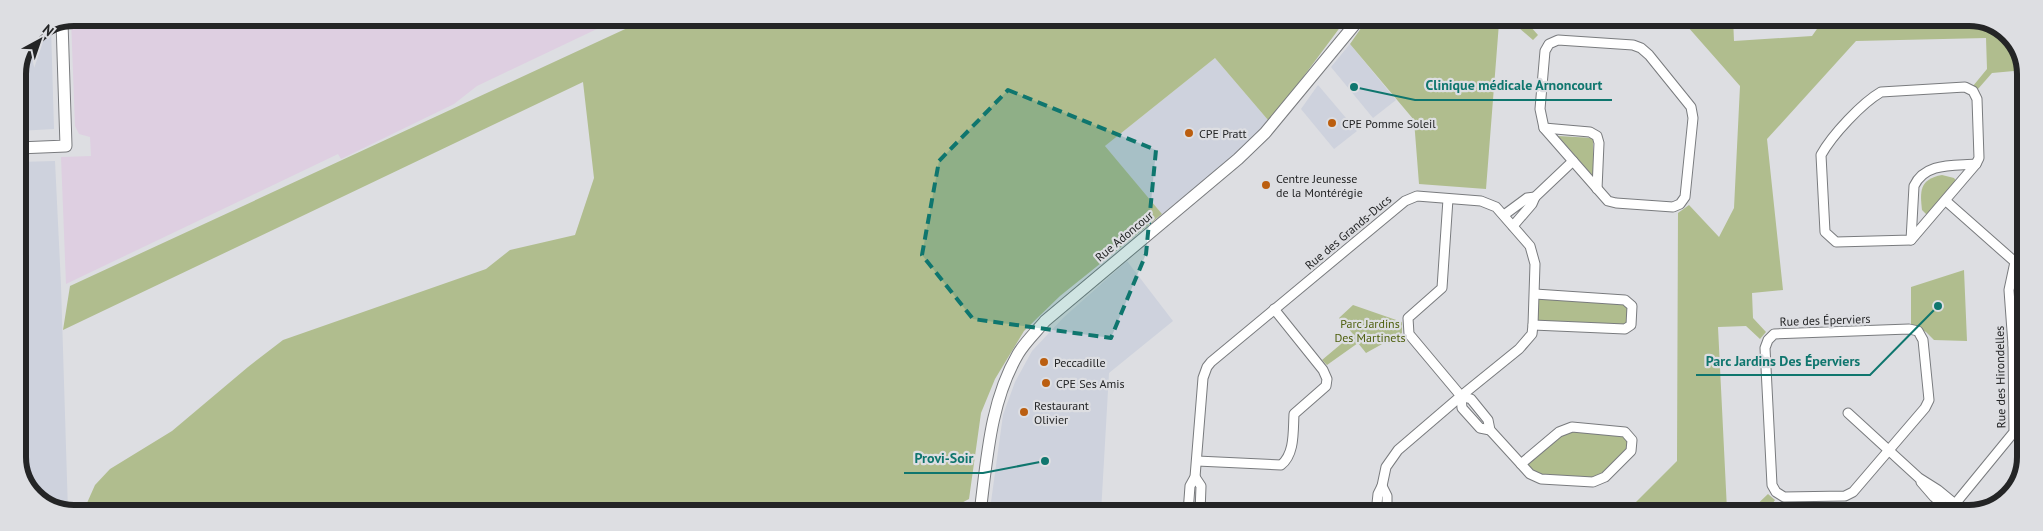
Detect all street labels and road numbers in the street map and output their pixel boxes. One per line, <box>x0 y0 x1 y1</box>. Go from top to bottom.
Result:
street label: Rue des Grands-Ducs <box>1302 191 1394 273</box>
street label: Rue Adoncour <box>1092 207 1156 265</box>
street label: Rue des Éperviers <box>1779 311 1871 329</box>
street label: Rue des Hirondelles <box>1992 326 2008 428</box>

